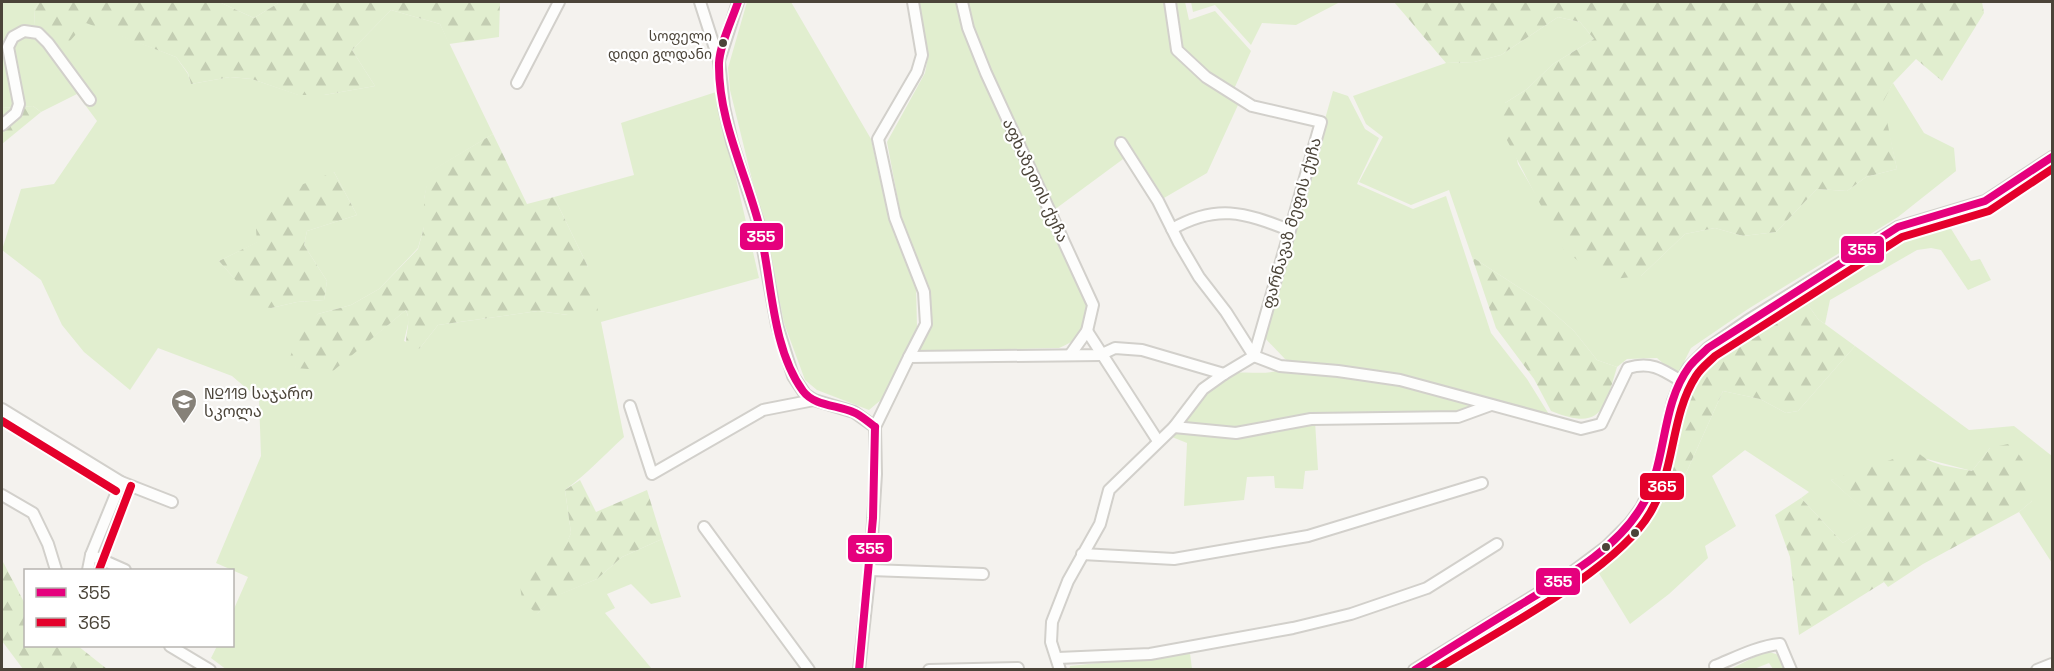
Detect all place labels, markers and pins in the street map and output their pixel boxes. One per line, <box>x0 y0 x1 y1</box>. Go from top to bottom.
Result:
place label: სოფელი დიდი გლდანი <box>608 27 712 63</box>
marker: სოფელი დიდი გლდანი <box>717 37 729 49</box>
place label: №119 საჯარო სკოლა <box>204 383 313 422</box>
school or university icon: №119 საჯარო სკოლა <box>169 387 199 425</box>
unlabelled marker <box>1629 527 1641 539</box>
unlabelled marker <box>1600 541 1612 553</box>

